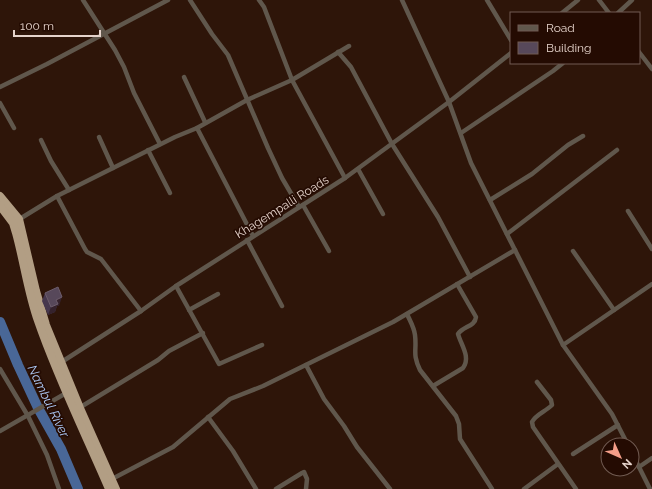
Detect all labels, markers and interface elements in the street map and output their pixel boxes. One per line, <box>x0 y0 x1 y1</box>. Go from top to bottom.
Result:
scale bar <box>14 12 100 38</box>
legend <box>510 12 640 64</box>
text: 100 m <box>20 19 54 33</box>
text: Road <box>546 21 575 35</box>
text: Building <box>546 41 592 55</box>
street label: Khagempalli Roads <box>233 172 331 241</box>
water label: Nambul River <box>25 363 73 440</box>
north arrow <box>600 437 640 477</box>
text: N <box>619 456 634 471</box>

